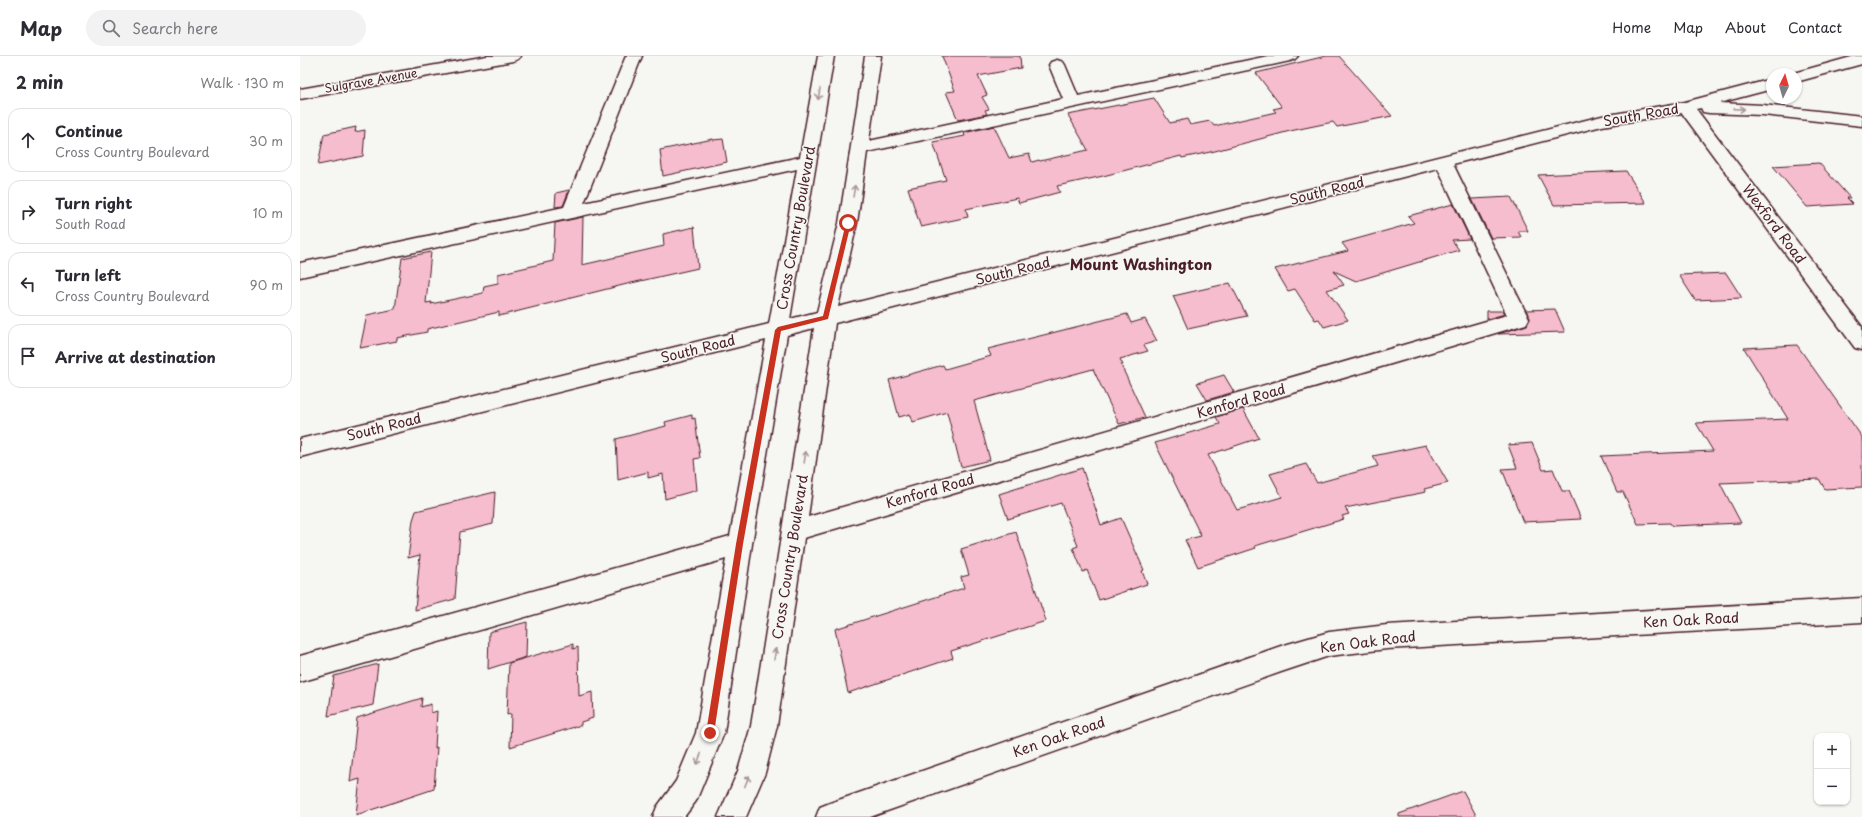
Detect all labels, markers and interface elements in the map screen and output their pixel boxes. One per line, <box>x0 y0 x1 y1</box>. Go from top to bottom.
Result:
search box <box>86 10 366 46</box>
text: Map <box>20 14 62 42</box>
text: Search here <box>132 16 218 39</box>
icon: search <box>100 17 122 39</box>
text: Home <box>1612 17 1651 38</box>
text: Map <box>1673 17 1703 38</box>
text: About <box>1725 17 1766 38</box>
text: Contact <box>1788 17 1842 38</box>
street label: Sulgrave Avenue <box>323 63 419 97</box>
north arrow <box>1766 68 1802 104</box>
text: 2 min <box>16 69 63 95</box>
text: Walk · 130 m <box>201 73 284 92</box>
one-way arrow <box>815 88 823 101</box>
street label: South Road <box>1601 98 1680 131</box>
one-way arrow <box>1732 105 1745 112</box>
text: Continue <box>55 119 123 142</box>
icon: ahead <box>17 129 39 151</box>
text: 30 m <box>249 131 283 150</box>
text: Cross Country Boulevard <box>55 142 209 161</box>
street label: Cross Country Boulevard <box>771 144 820 312</box>
street label: South Road <box>1287 171 1366 210</box>
street label: Wexford Road <box>1738 180 1811 268</box>
one-way arrow <box>850 185 858 198</box>
text: Turn right <box>55 191 132 214</box>
icon: right <box>17 201 39 223</box>
text: 10 m <box>253 203 283 222</box>
text: South Road <box>55 214 126 233</box>
route start <box>839 214 857 232</box>
street label: South Road <box>973 251 1052 290</box>
district label: Mount Washington <box>1070 252 1212 275</box>
text: Turn left <box>55 263 121 286</box>
icon: left <box>17 273 39 295</box>
text: 90 m <box>250 275 283 294</box>
text: Cross Country Boulevard <box>55 286 209 305</box>
street label: South Road <box>658 329 737 368</box>
icon: arrive <box>17 345 39 367</box>
text: Arrive at destination <box>55 345 216 368</box>
street label: Kenford Road <box>1194 378 1288 423</box>
street label: South Road <box>344 407 423 446</box>
one-way arrow <box>801 451 809 464</box>
street label: Kenford Road <box>883 468 977 513</box>
street label: Cross Country Boulevard <box>766 473 813 641</box>
street label: Ken Oak Road <box>1642 606 1740 633</box>
street label: Ken Oak Road <box>1319 625 1417 658</box>
one-way arrow <box>771 648 779 661</box>
street label: Ken Oak Road <box>1010 711 1108 762</box>
route end <box>701 724 719 742</box>
map controls <box>1814 733 1850 805</box>
button: + <box>1814 733 1850 769</box>
one-way arrow <box>695 753 702 765</box>
button: − <box>1814 769 1850 805</box>
one-way arrow <box>744 776 752 788</box>

